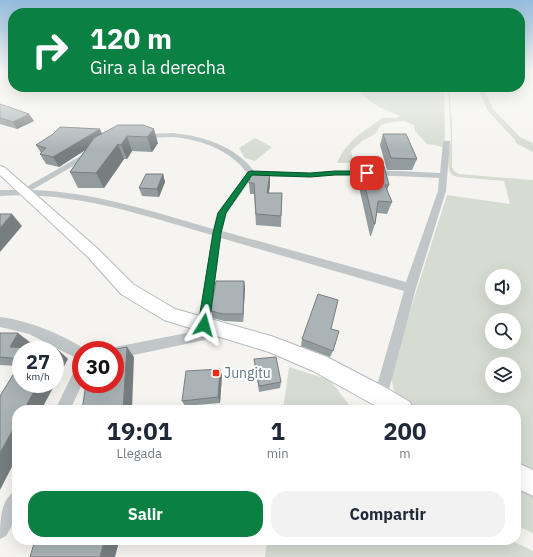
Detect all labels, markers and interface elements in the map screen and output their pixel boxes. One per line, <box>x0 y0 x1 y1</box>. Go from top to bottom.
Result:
text: 120 m <box>90 20 172 57</box>
icon: right <box>24 24 76 76</box>
text: Gira a la derecha <box>90 56 226 79</box>
pin <box>350 156 384 190</box>
icon: arrive <box>356 162 378 184</box>
map controls <box>485 269 521 393</box>
button: sound <box>485 269 521 305</box>
position arrow <box>183 304 225 346</box>
button: search <box>485 313 521 349</box>
speed limit sign: 30 <box>72 341 124 393</box>
text: 27 <box>26 348 50 375</box>
button: layers <box>485 357 521 393</box>
place label: Jungitu <box>224 364 271 382</box>
marker: Jungitu <box>211 368 221 378</box>
text: km/h <box>26 370 50 383</box>
text: 19:01 <box>107 415 172 447</box>
text: 1 <box>270 415 285 447</box>
text: 200 <box>383 415 426 447</box>
text: Llegada <box>117 445 162 462</box>
text: min <box>267 445 289 462</box>
text: m <box>399 445 410 462</box>
button: Salir <box>28 491 263 537</box>
button: Compartir <box>271 491 505 537</box>

